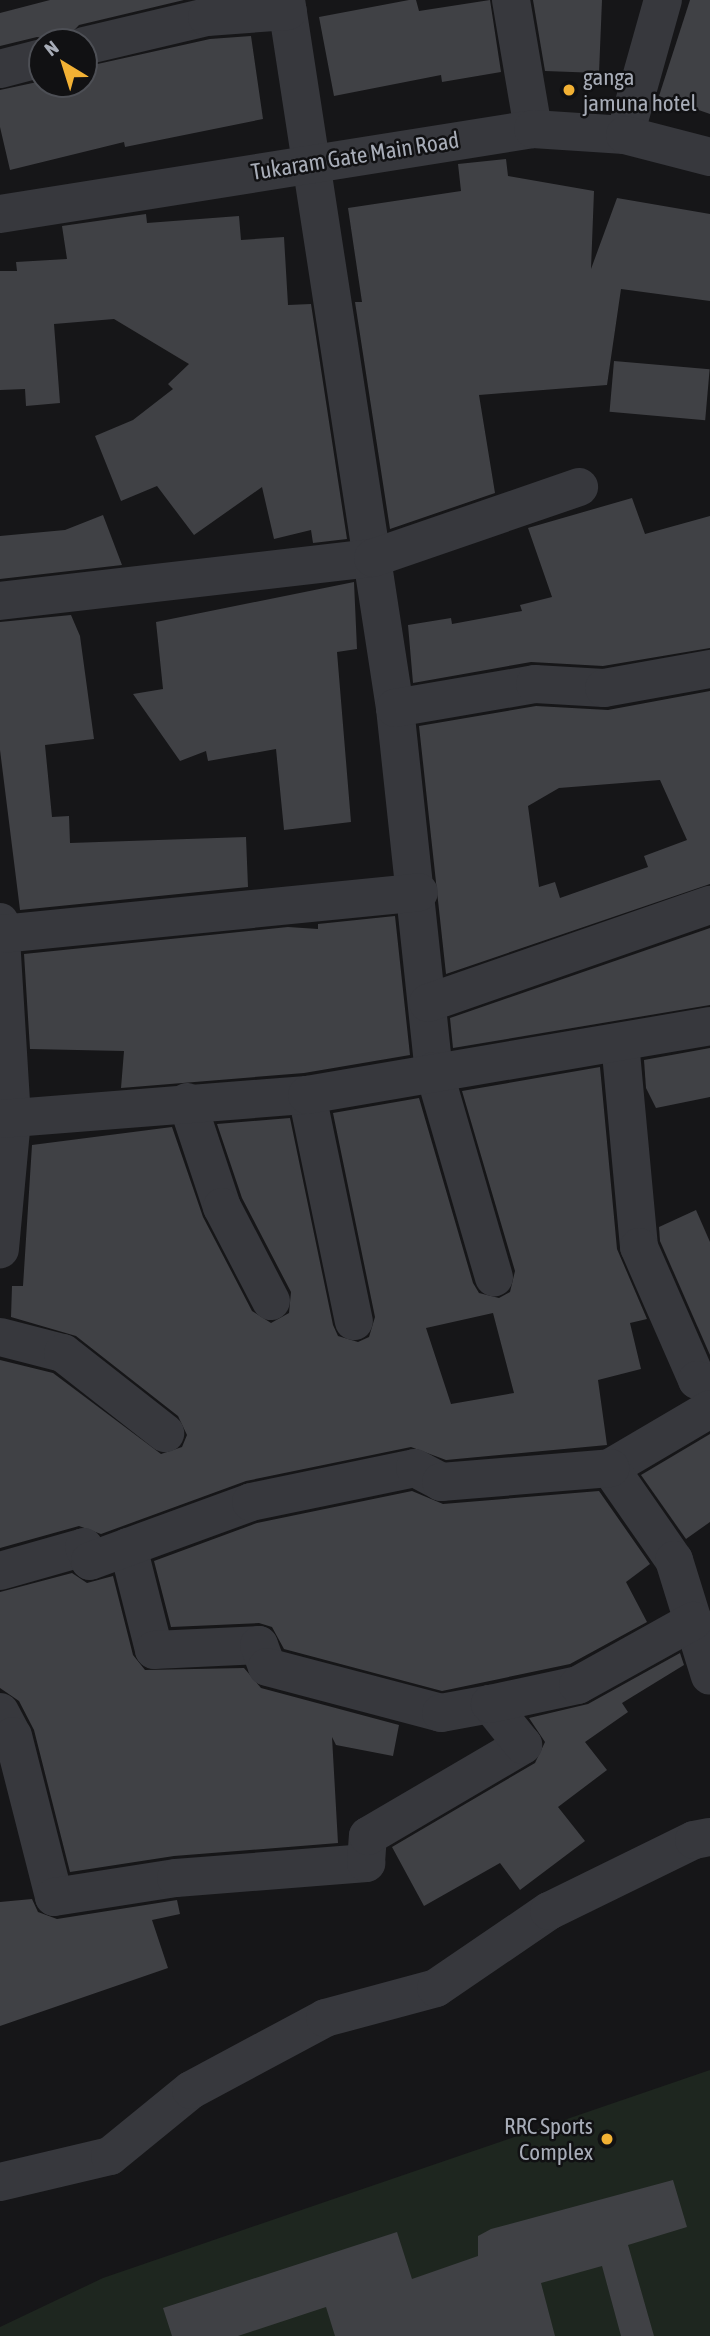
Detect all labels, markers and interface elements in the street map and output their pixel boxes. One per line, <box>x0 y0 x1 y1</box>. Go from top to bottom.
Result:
north arrow <box>28 28 98 98</box>
text: N <box>40 36 62 60</box>
place label: ganga jamuna hotel <box>583 63 697 117</box>
marker: ganga jamuna hotel <box>561 82 577 98</box>
street label: Tukaram Gate Main Road <box>249 126 461 186</box>
place label: RRC Sports Complex <box>504 2112 593 2166</box>
marker: RRC Sports Complex <box>599 2131 615 2147</box>

